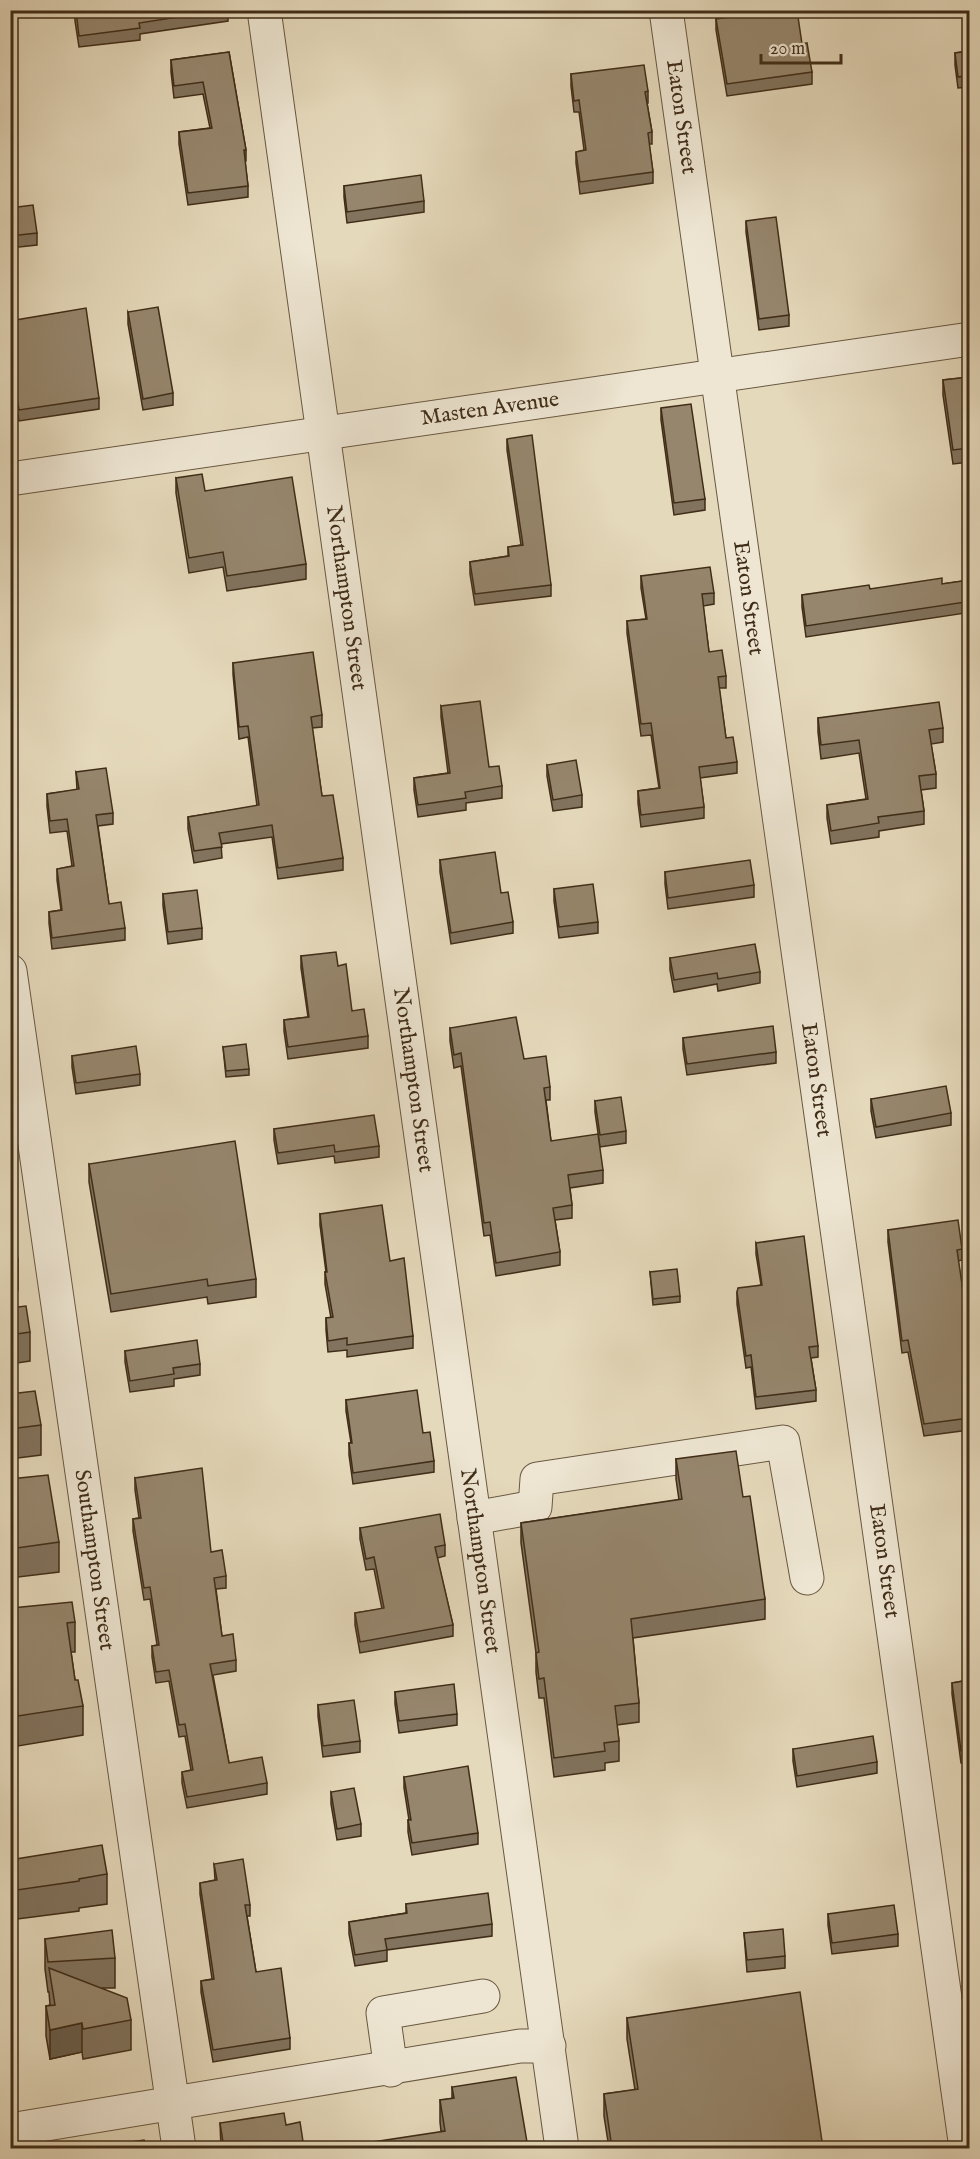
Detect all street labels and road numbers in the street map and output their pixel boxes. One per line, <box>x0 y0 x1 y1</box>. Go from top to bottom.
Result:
street label: Eaton Street <box>659 58 703 176</box>
street label: Masten Avenue <box>419 385 561 433</box>
street label: Northampton Street <box>319 504 373 693</box>
street label: Eaton Street <box>726 539 770 657</box>
street label: Northampton Street <box>386 986 440 1175</box>
street label: Eaton Street <box>794 1021 838 1139</box>
street label: Northampton Street <box>453 1467 507 1656</box>
street label: Southampton Street <box>67 1468 121 1653</box>
street label: Eaton Street <box>862 1502 906 1620</box>

